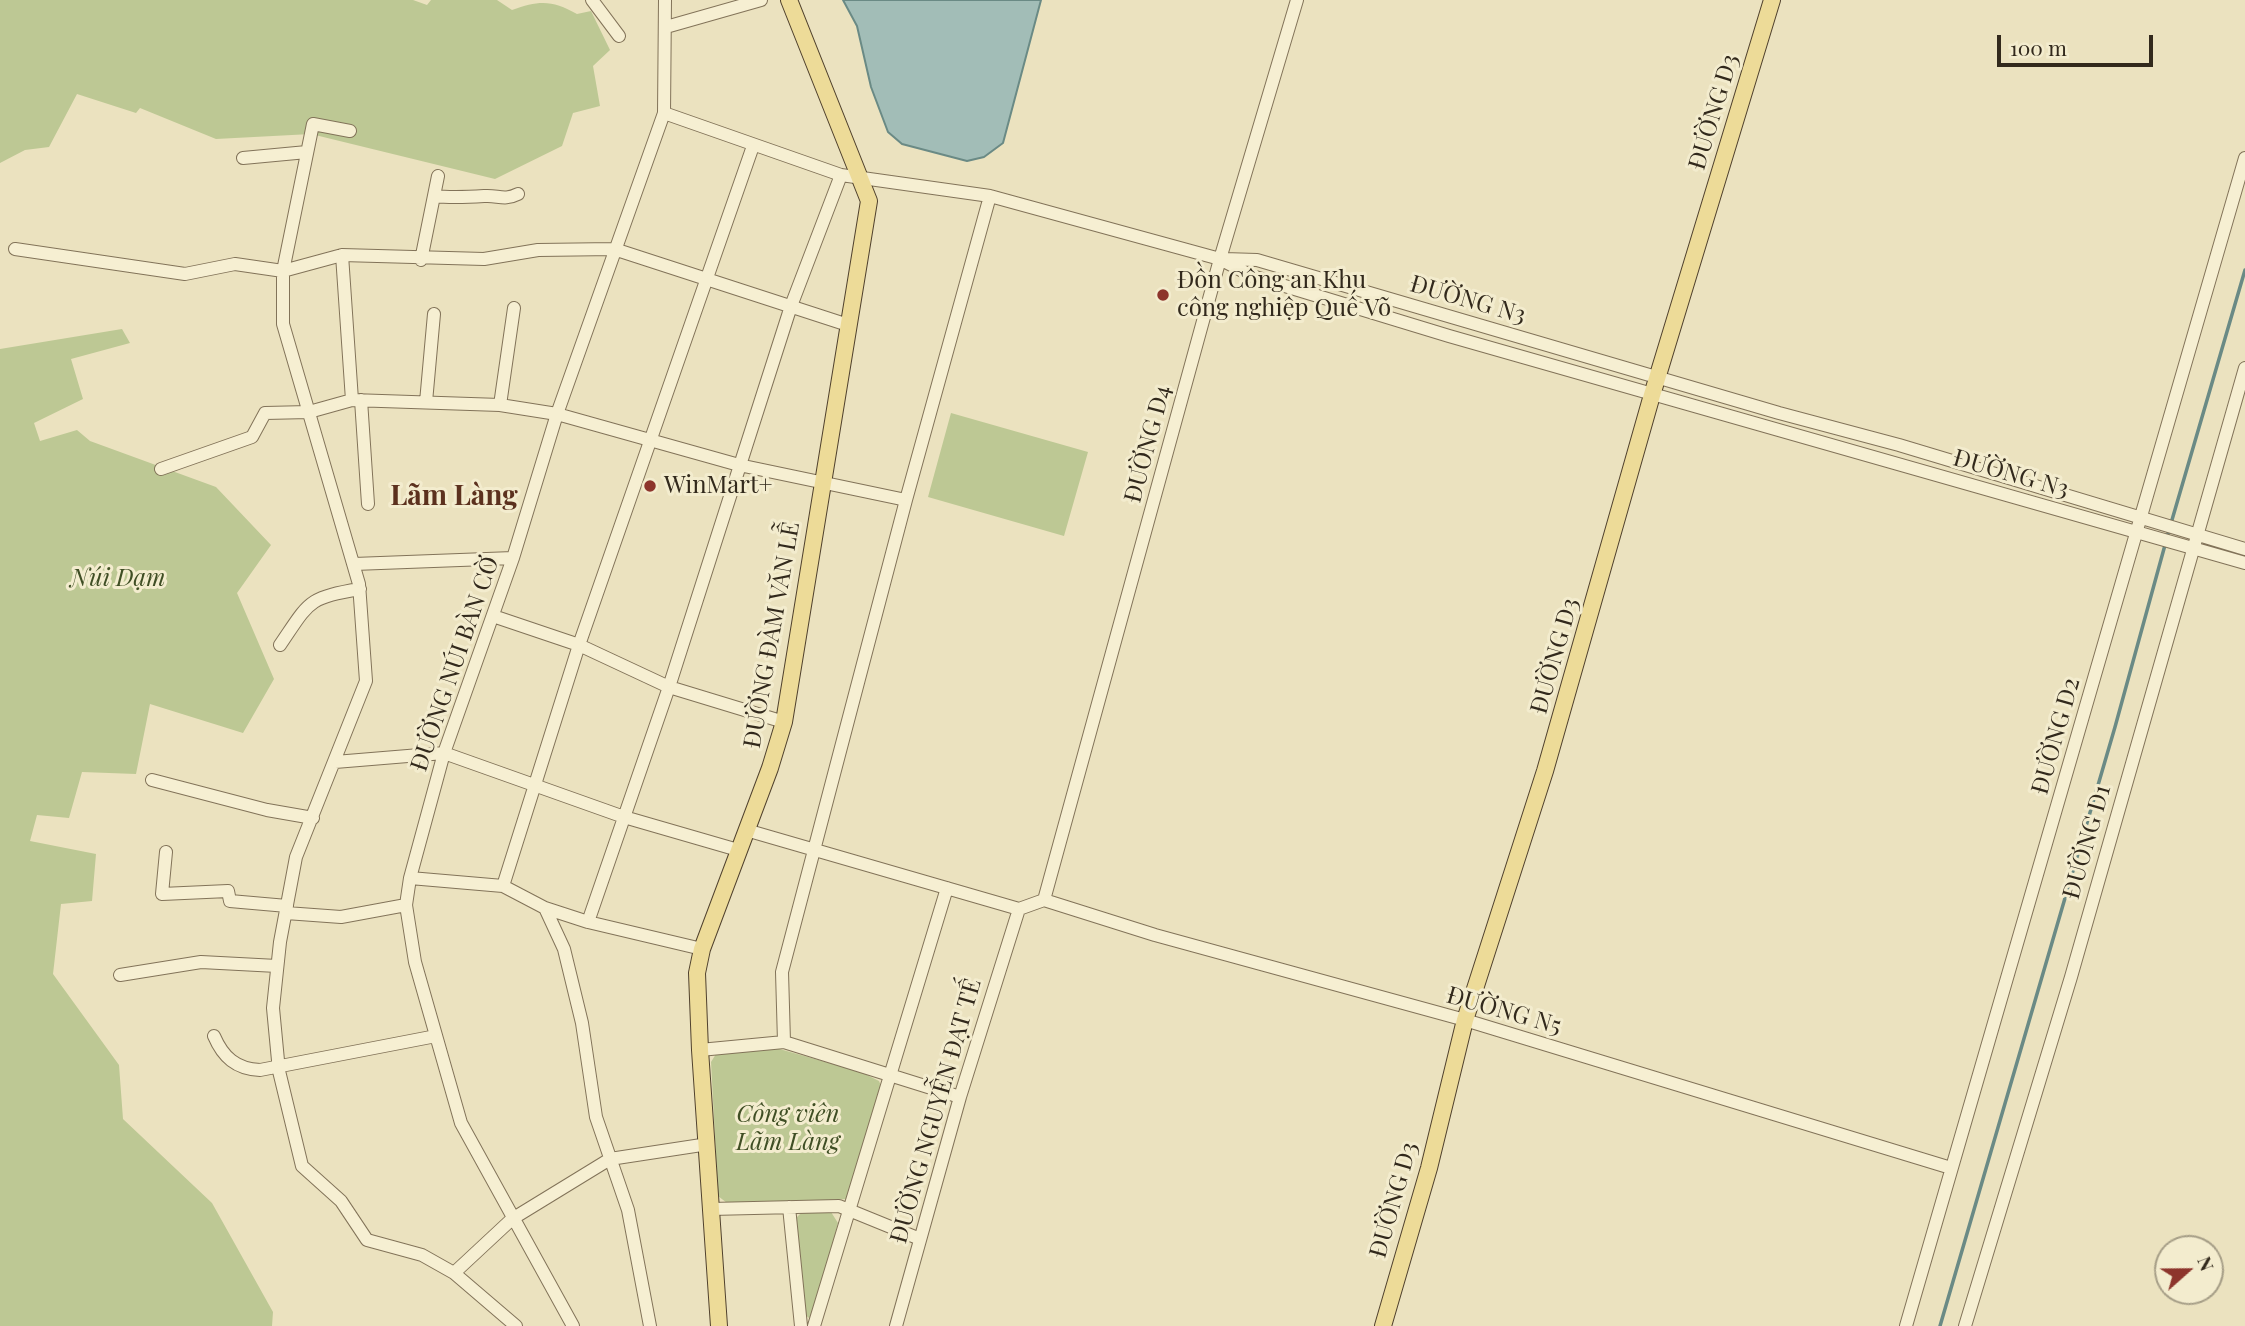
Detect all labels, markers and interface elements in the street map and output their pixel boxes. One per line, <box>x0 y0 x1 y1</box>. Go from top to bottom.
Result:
scale bar <box>2000 21 2156 65</box>
text: 100 m <box>2010 33 2067 61</box>
street label: ĐƯỜNG D3 <box>1683 51 1745 173</box>
place label: Đồn Công an Khu công nghiệp Quế Võ <box>1177 267 1391 323</box>
street label: ĐƯỜNG N3 <box>1407 270 1529 330</box>
marker: Đồn Công an Khu công nghiệp Quế Võ <box>1155 287 1171 303</box>
street label: ĐƯỜNG D4 <box>1119 382 1177 506</box>
street label: ĐƯỜNG N3 <box>1950 444 2072 504</box>
place label: WinMart+ <box>664 472 773 500</box>
marker: WinMart+ <box>642 478 658 494</box>
district label: Lãm Làng <box>390 479 518 513</box>
street label: ĐƯỜNG ĐÀM VĂN LỄ <box>738 520 806 750</box>
street label: ĐƯỜNG NÚI BÀN CỜ <box>405 553 505 775</box>
park label: Núi Dạm <box>71 565 165 593</box>
street label: ĐƯỜNG D3 <box>1525 595 1585 717</box>
street label: ĐƯỜNG D2 <box>2026 674 2086 798</box>
street label: ĐƯỜNG D1 <box>2057 782 2117 902</box>
street label: ĐƯỜNG NGUYỄN ĐẠT TẾ <box>884 975 988 1247</box>
street label: ĐƯỜNG N5 <box>1443 981 1565 1041</box>
park label: Công viên Lãm Làng <box>736 1101 840 1157</box>
street label: ĐƯỜNG D3 <box>1364 1139 1424 1261</box>
north arrow <box>2154 1235 2224 1305</box>
text: N <box>2192 1252 2221 1274</box>

